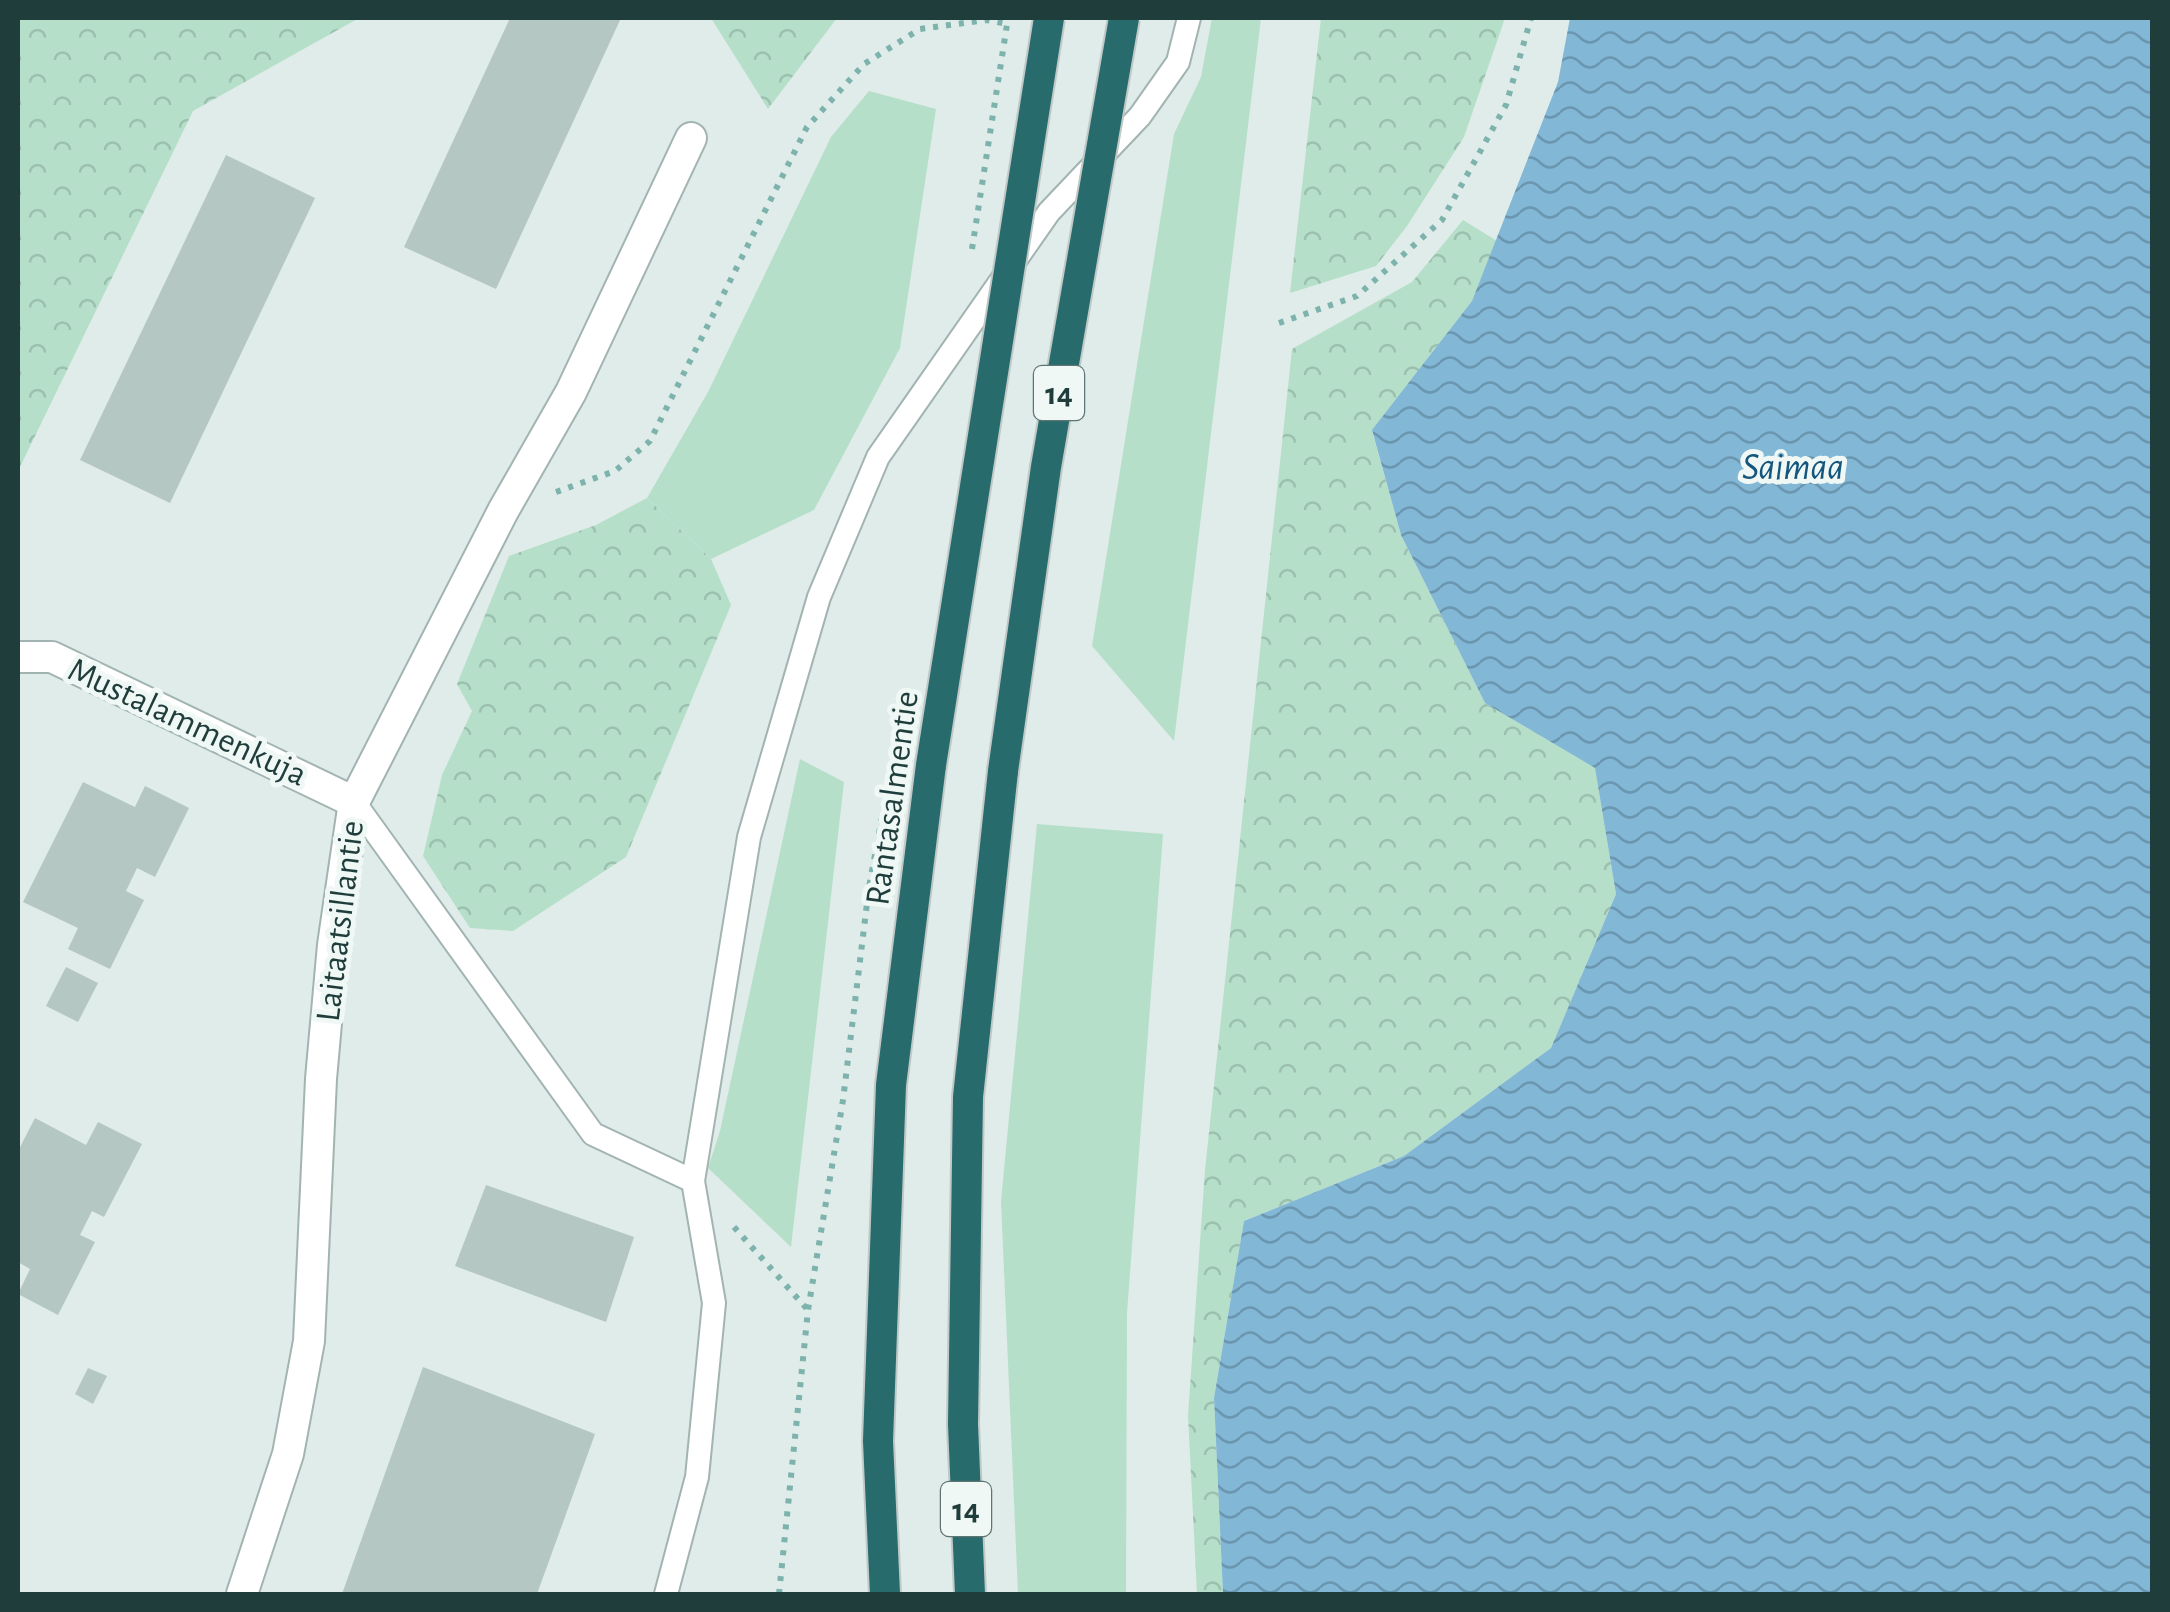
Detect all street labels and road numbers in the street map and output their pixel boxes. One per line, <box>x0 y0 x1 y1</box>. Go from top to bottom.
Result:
road number: 14 <box>1034 366 1084 420</box>
street label: Mustalammenkuja <box>63 652 312 793</box>
street label: Rantasalmentie <box>860 689 925 907</box>
street label: Laitaatsillantie <box>311 819 370 1024</box>
road number: 14 <box>941 1482 991 1536</box>

